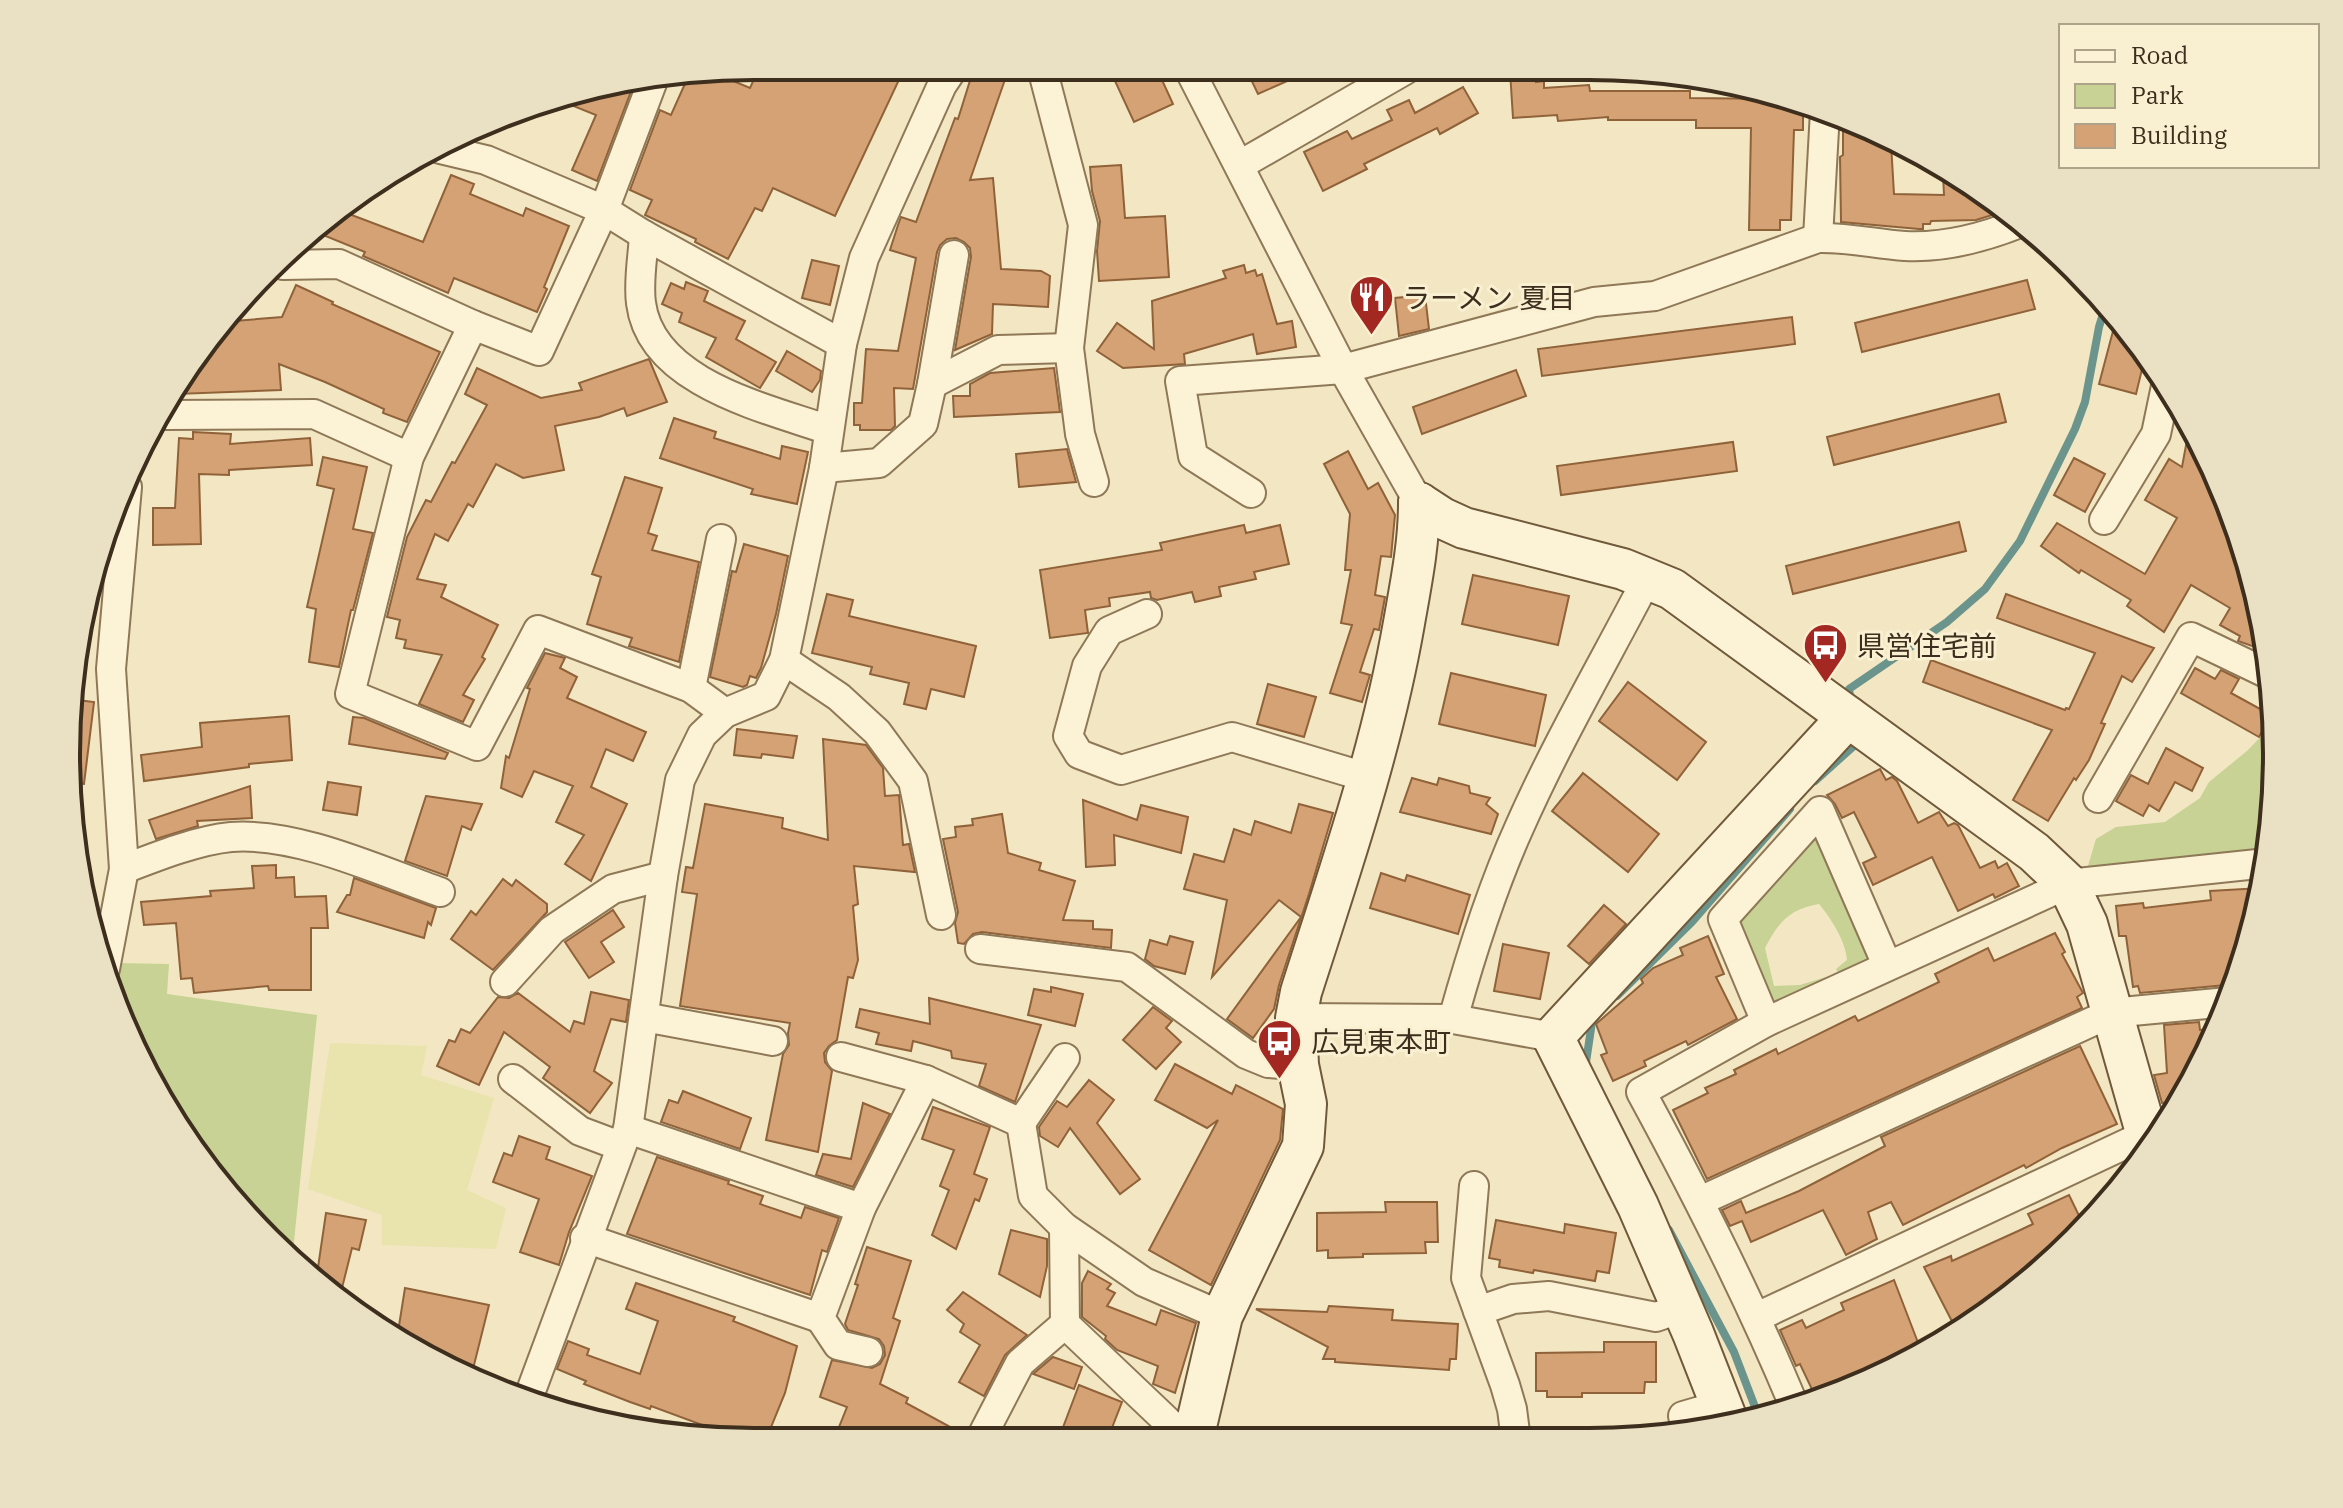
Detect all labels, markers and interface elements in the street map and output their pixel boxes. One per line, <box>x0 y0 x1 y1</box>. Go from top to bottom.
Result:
legend <box>2059 24 2319 168</box>
text: Road <box>2131 39 2188 71</box>
text: Park <box>2131 79 2183 111</box>
text: Building <box>2131 119 2227 151</box>
restaurant icon: ラーメン 夏目 <box>1347 273 1395 336</box>
place label: ラーメン 夏目 <box>1402 279 1575 316</box>
bus stop icon: 県営住宅前 <box>1802 621 1850 684</box>
place label: 県営住宅前 <box>1857 627 1997 664</box>
bus stop icon: 広見東本町 <box>1256 1017 1304 1080</box>
place label: 広見東本町 <box>1311 1023 1451 1060</box>

